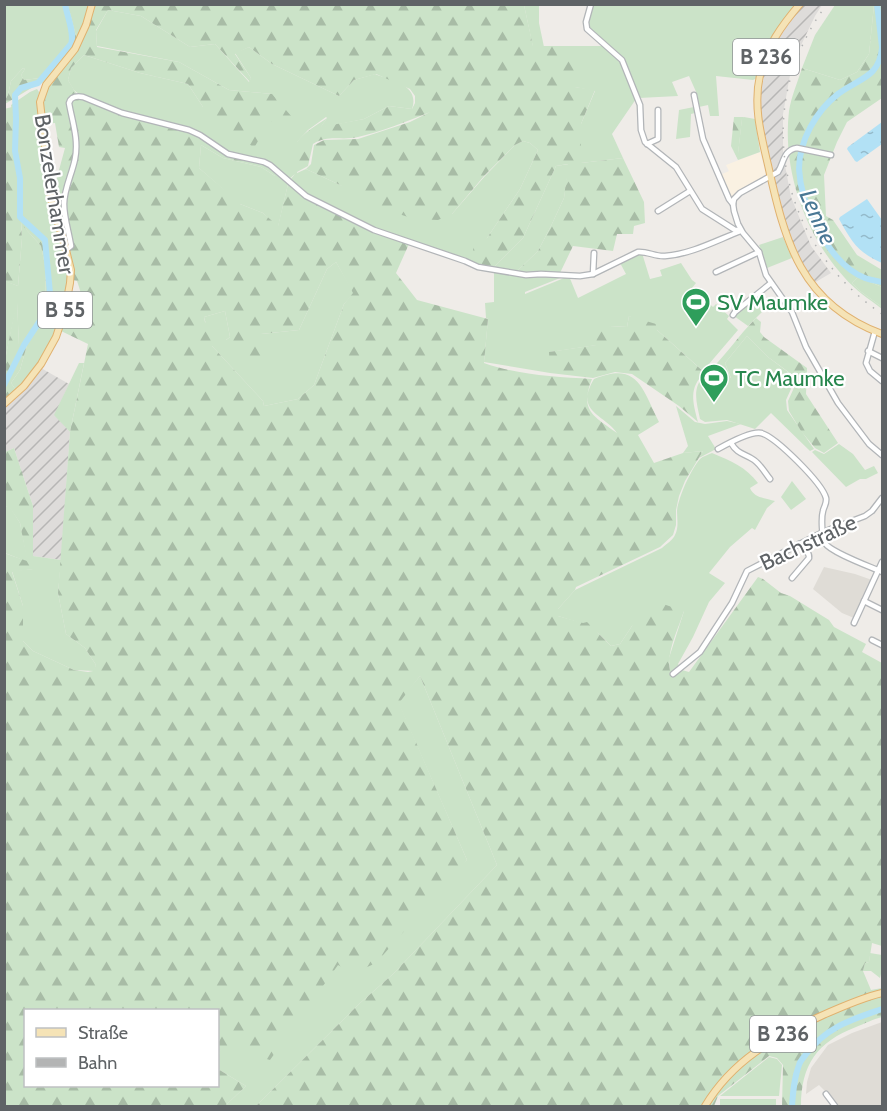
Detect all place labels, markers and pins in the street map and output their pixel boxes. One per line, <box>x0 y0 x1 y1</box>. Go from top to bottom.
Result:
sports icon: SV Maumke <box>680 286 712 328</box>
place label: SV Maumke <box>717 289 828 316</box>
sports icon: TC Maumke <box>698 362 730 404</box>
place label: TC Maumke <box>735 365 844 392</box>

